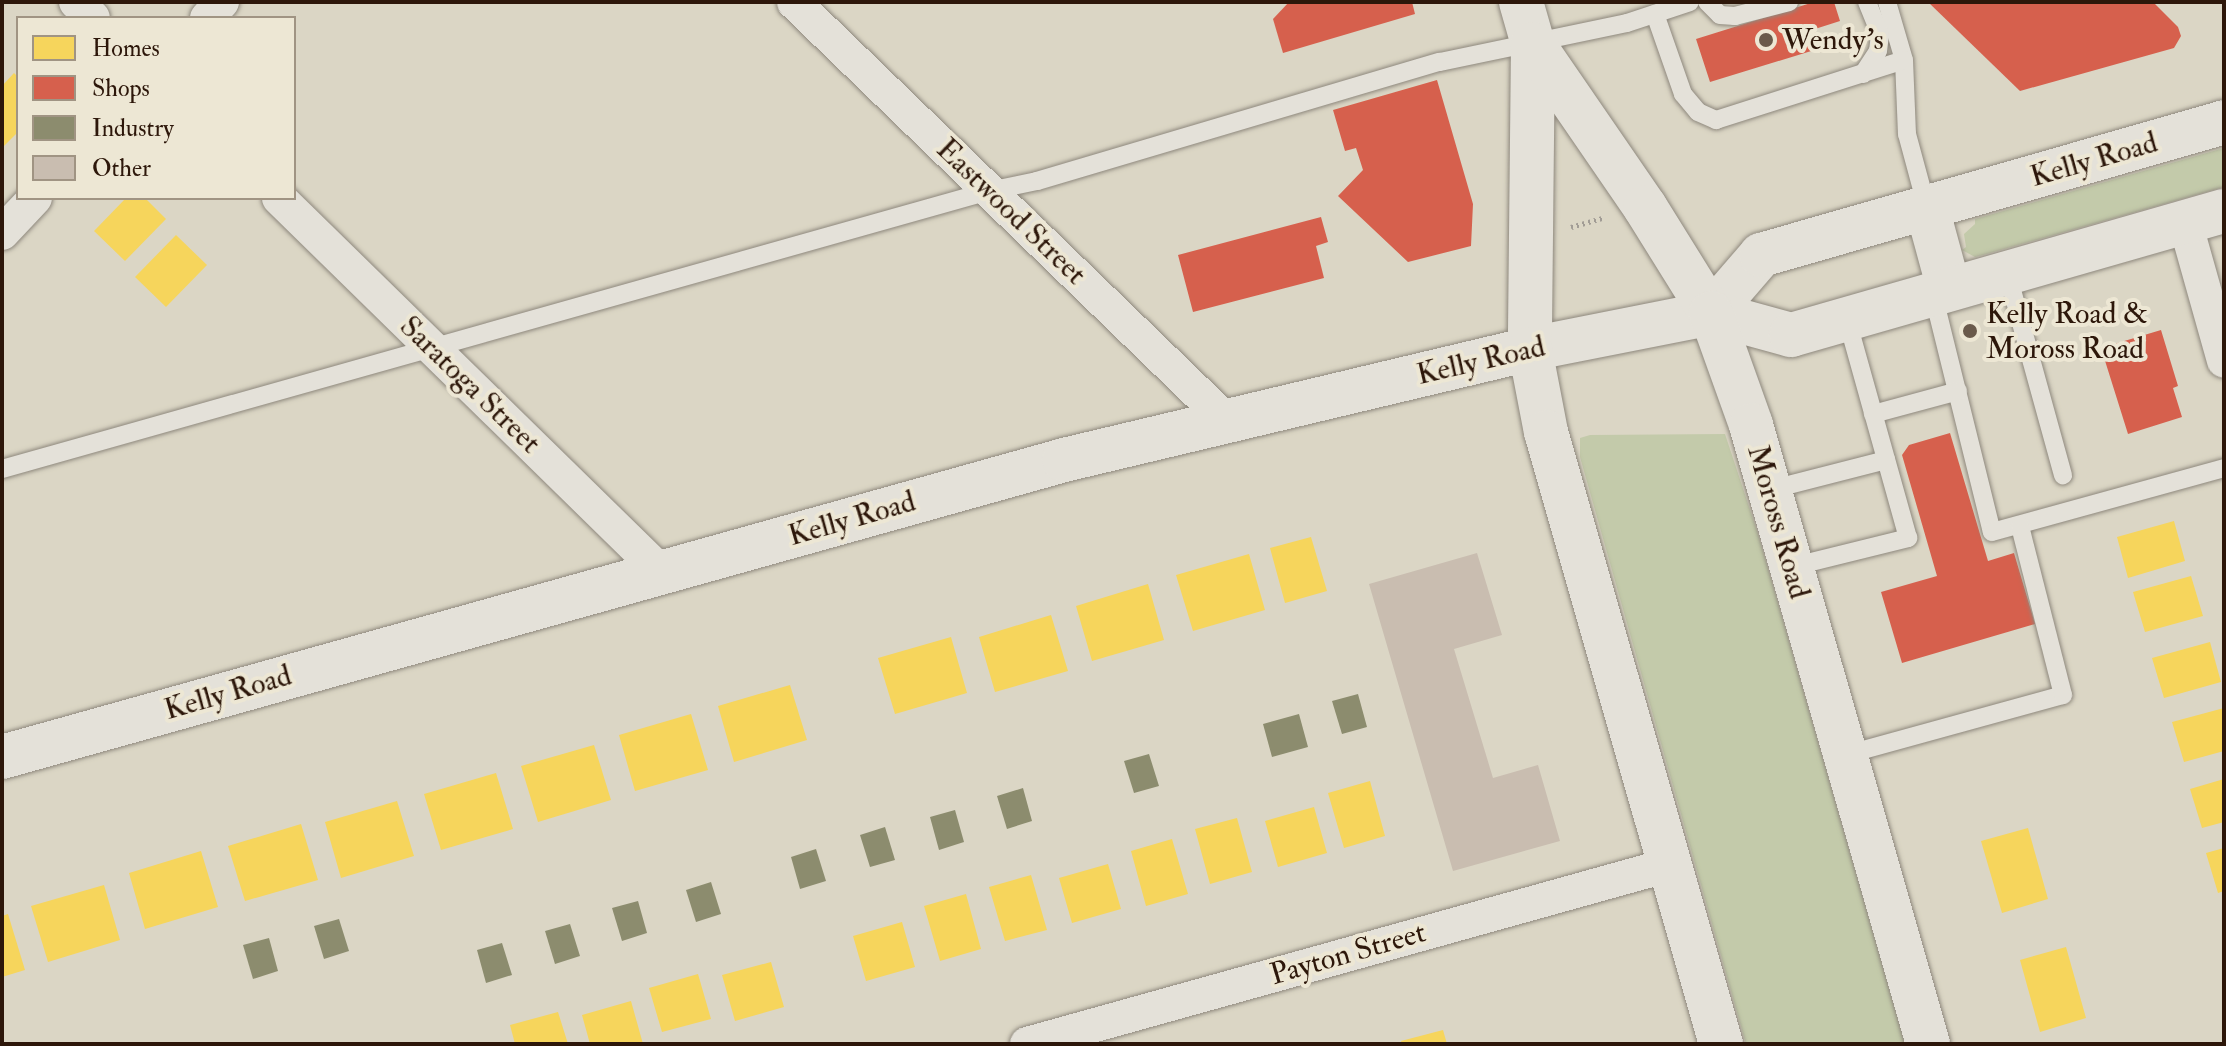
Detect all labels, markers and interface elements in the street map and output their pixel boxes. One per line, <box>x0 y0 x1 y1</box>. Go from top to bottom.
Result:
legend <box>16 16 296 200</box>
place label: Wendy's <box>1782 22 1884 58</box>
marker: Wendy's <box>1757 31 1775 49</box>
text: Homes <box>92 33 160 64</box>
text: Shops <box>92 73 150 104</box>
text: Industry <box>92 113 174 144</box>
street label: Kelly Road <box>2026 125 2162 195</box>
street label: Eastwood Street <box>929 131 1093 293</box>
text: Other <box>92 153 151 184</box>
place label: Kelly Road & Moross Road <box>1986 296 2148 366</box>
street label: Saratoga Street <box>392 309 548 461</box>
marker: Kelly Road & Moross Road <box>1961 322 1979 340</box>
street label: Kelly Road <box>1413 329 1549 393</box>
street label: Moross Road <box>1739 441 1817 603</box>
street label: Kelly Road <box>784 484 920 554</box>
street label: Kelly Road <box>160 658 296 728</box>
street label: Payton Street <box>1266 915 1430 993</box>

